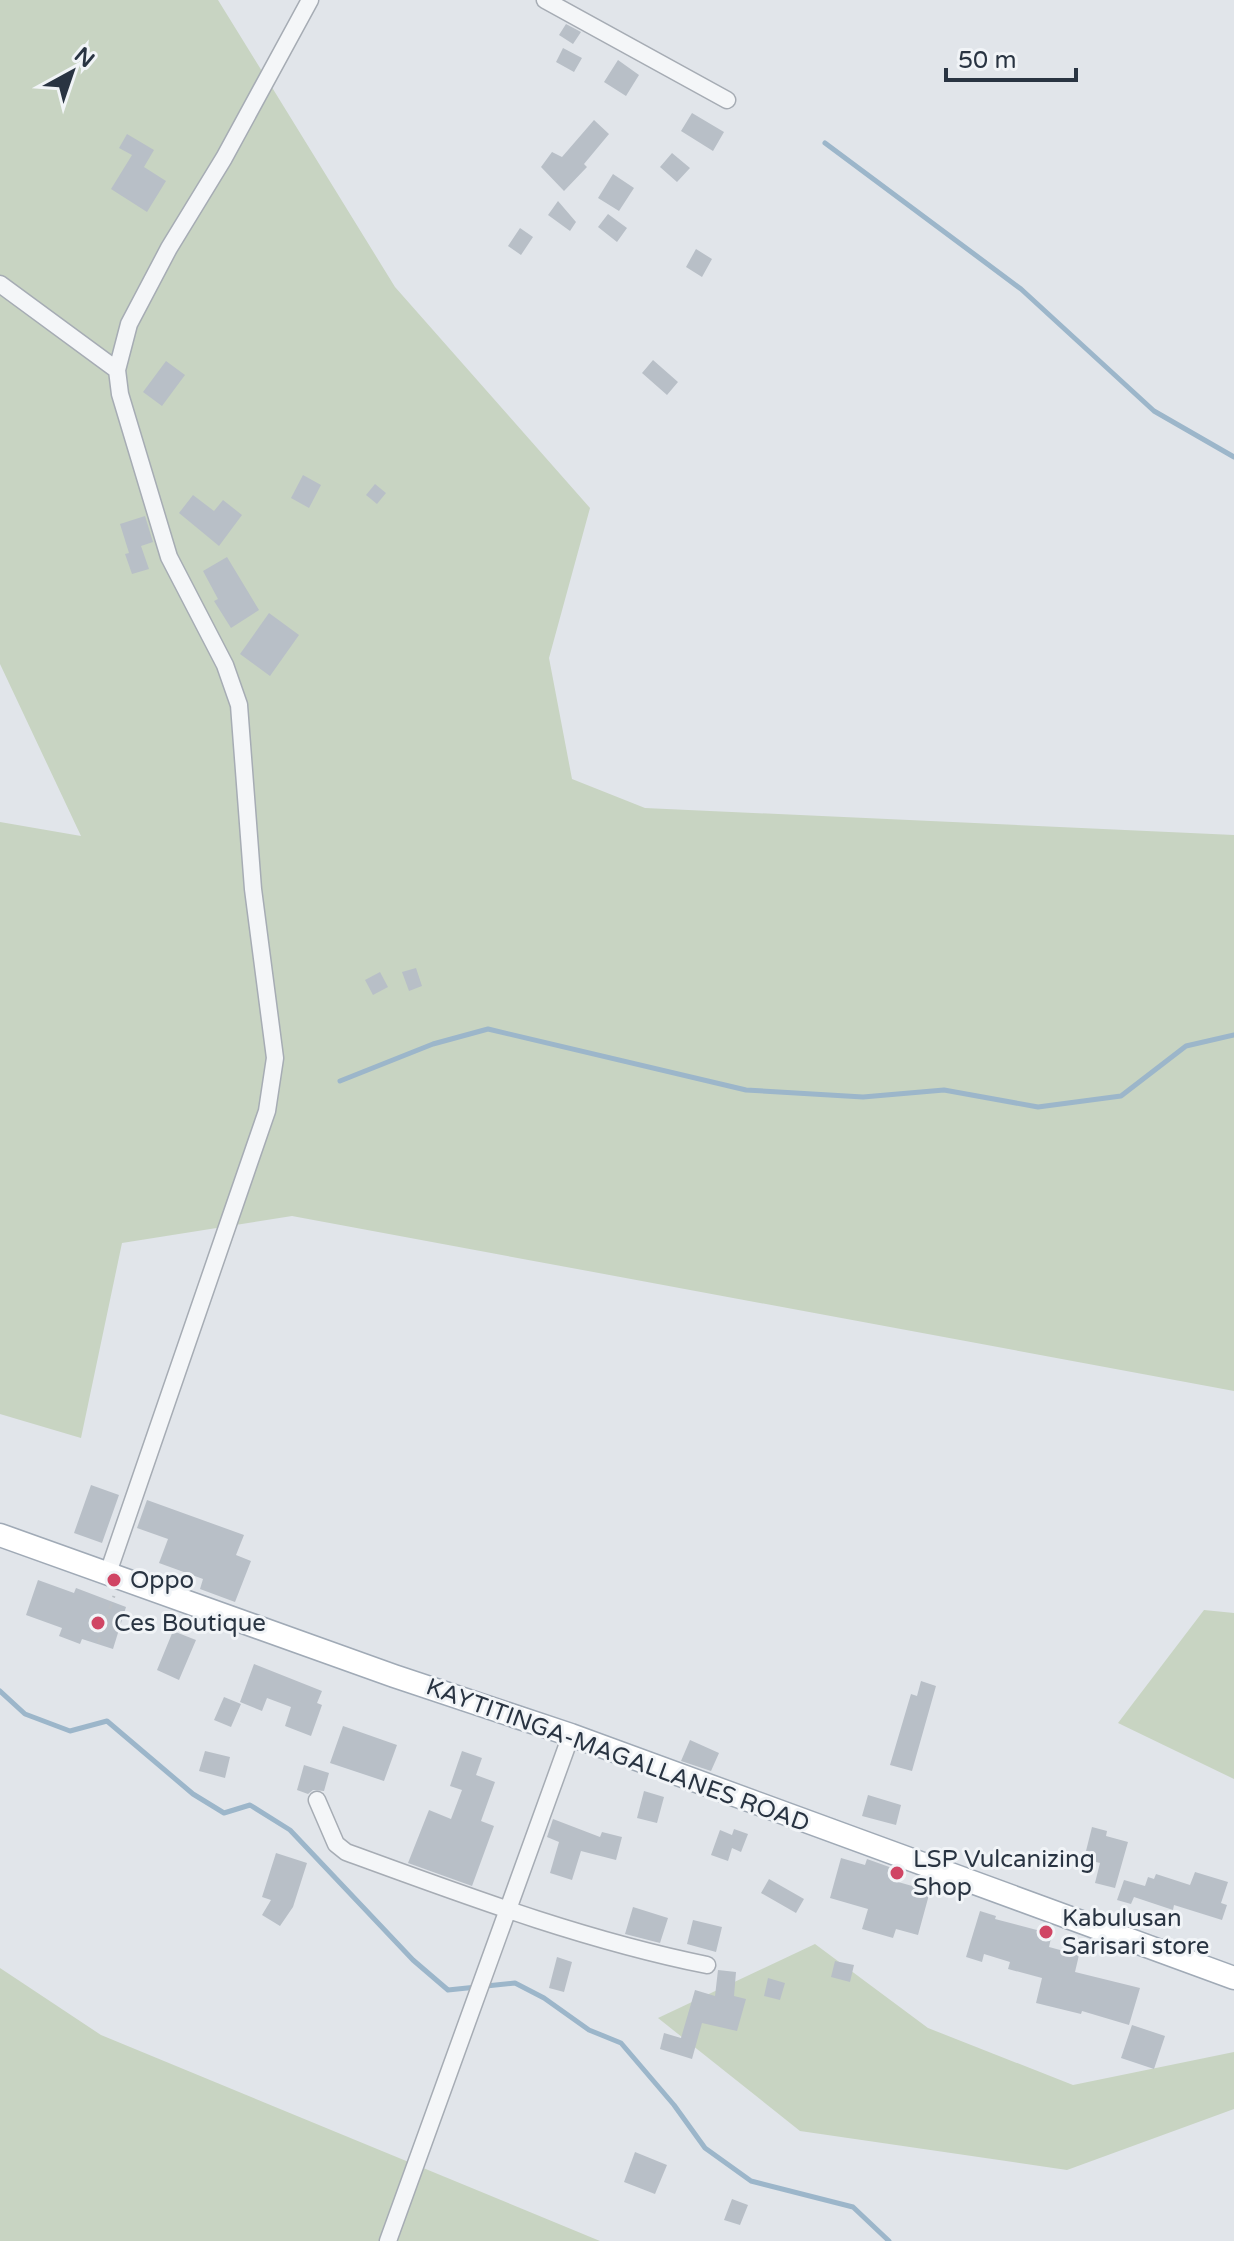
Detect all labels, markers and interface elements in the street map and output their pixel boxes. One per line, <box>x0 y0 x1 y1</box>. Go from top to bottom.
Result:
north arrow <box>32 32 112 112</box>
scale bar <box>946 32 1076 82</box>
text: N <box>69 42 99 73</box>
text: 50 m <box>958 46 1016 75</box>
place label: Oppo <box>130 1566 194 1595</box>
marker: Oppo <box>105 1571 123 1589</box>
place label: Ces Boutique <box>114 1609 266 1638</box>
marker: Ces Boutique <box>89 1614 107 1632</box>
street label: KAYTITINGA-MAGALLANES ROAD <box>422 1672 813 1838</box>
place label: LSP Vulcanizing Shop <box>913 1845 1095 1902</box>
marker: LSP Vulcanizing Shop <box>888 1864 906 1882</box>
place label: Kabulusan Sarisari store <box>1062 1904 1209 1961</box>
marker: Kabulusan Sarisari store <box>1037 1923 1055 1941</box>

